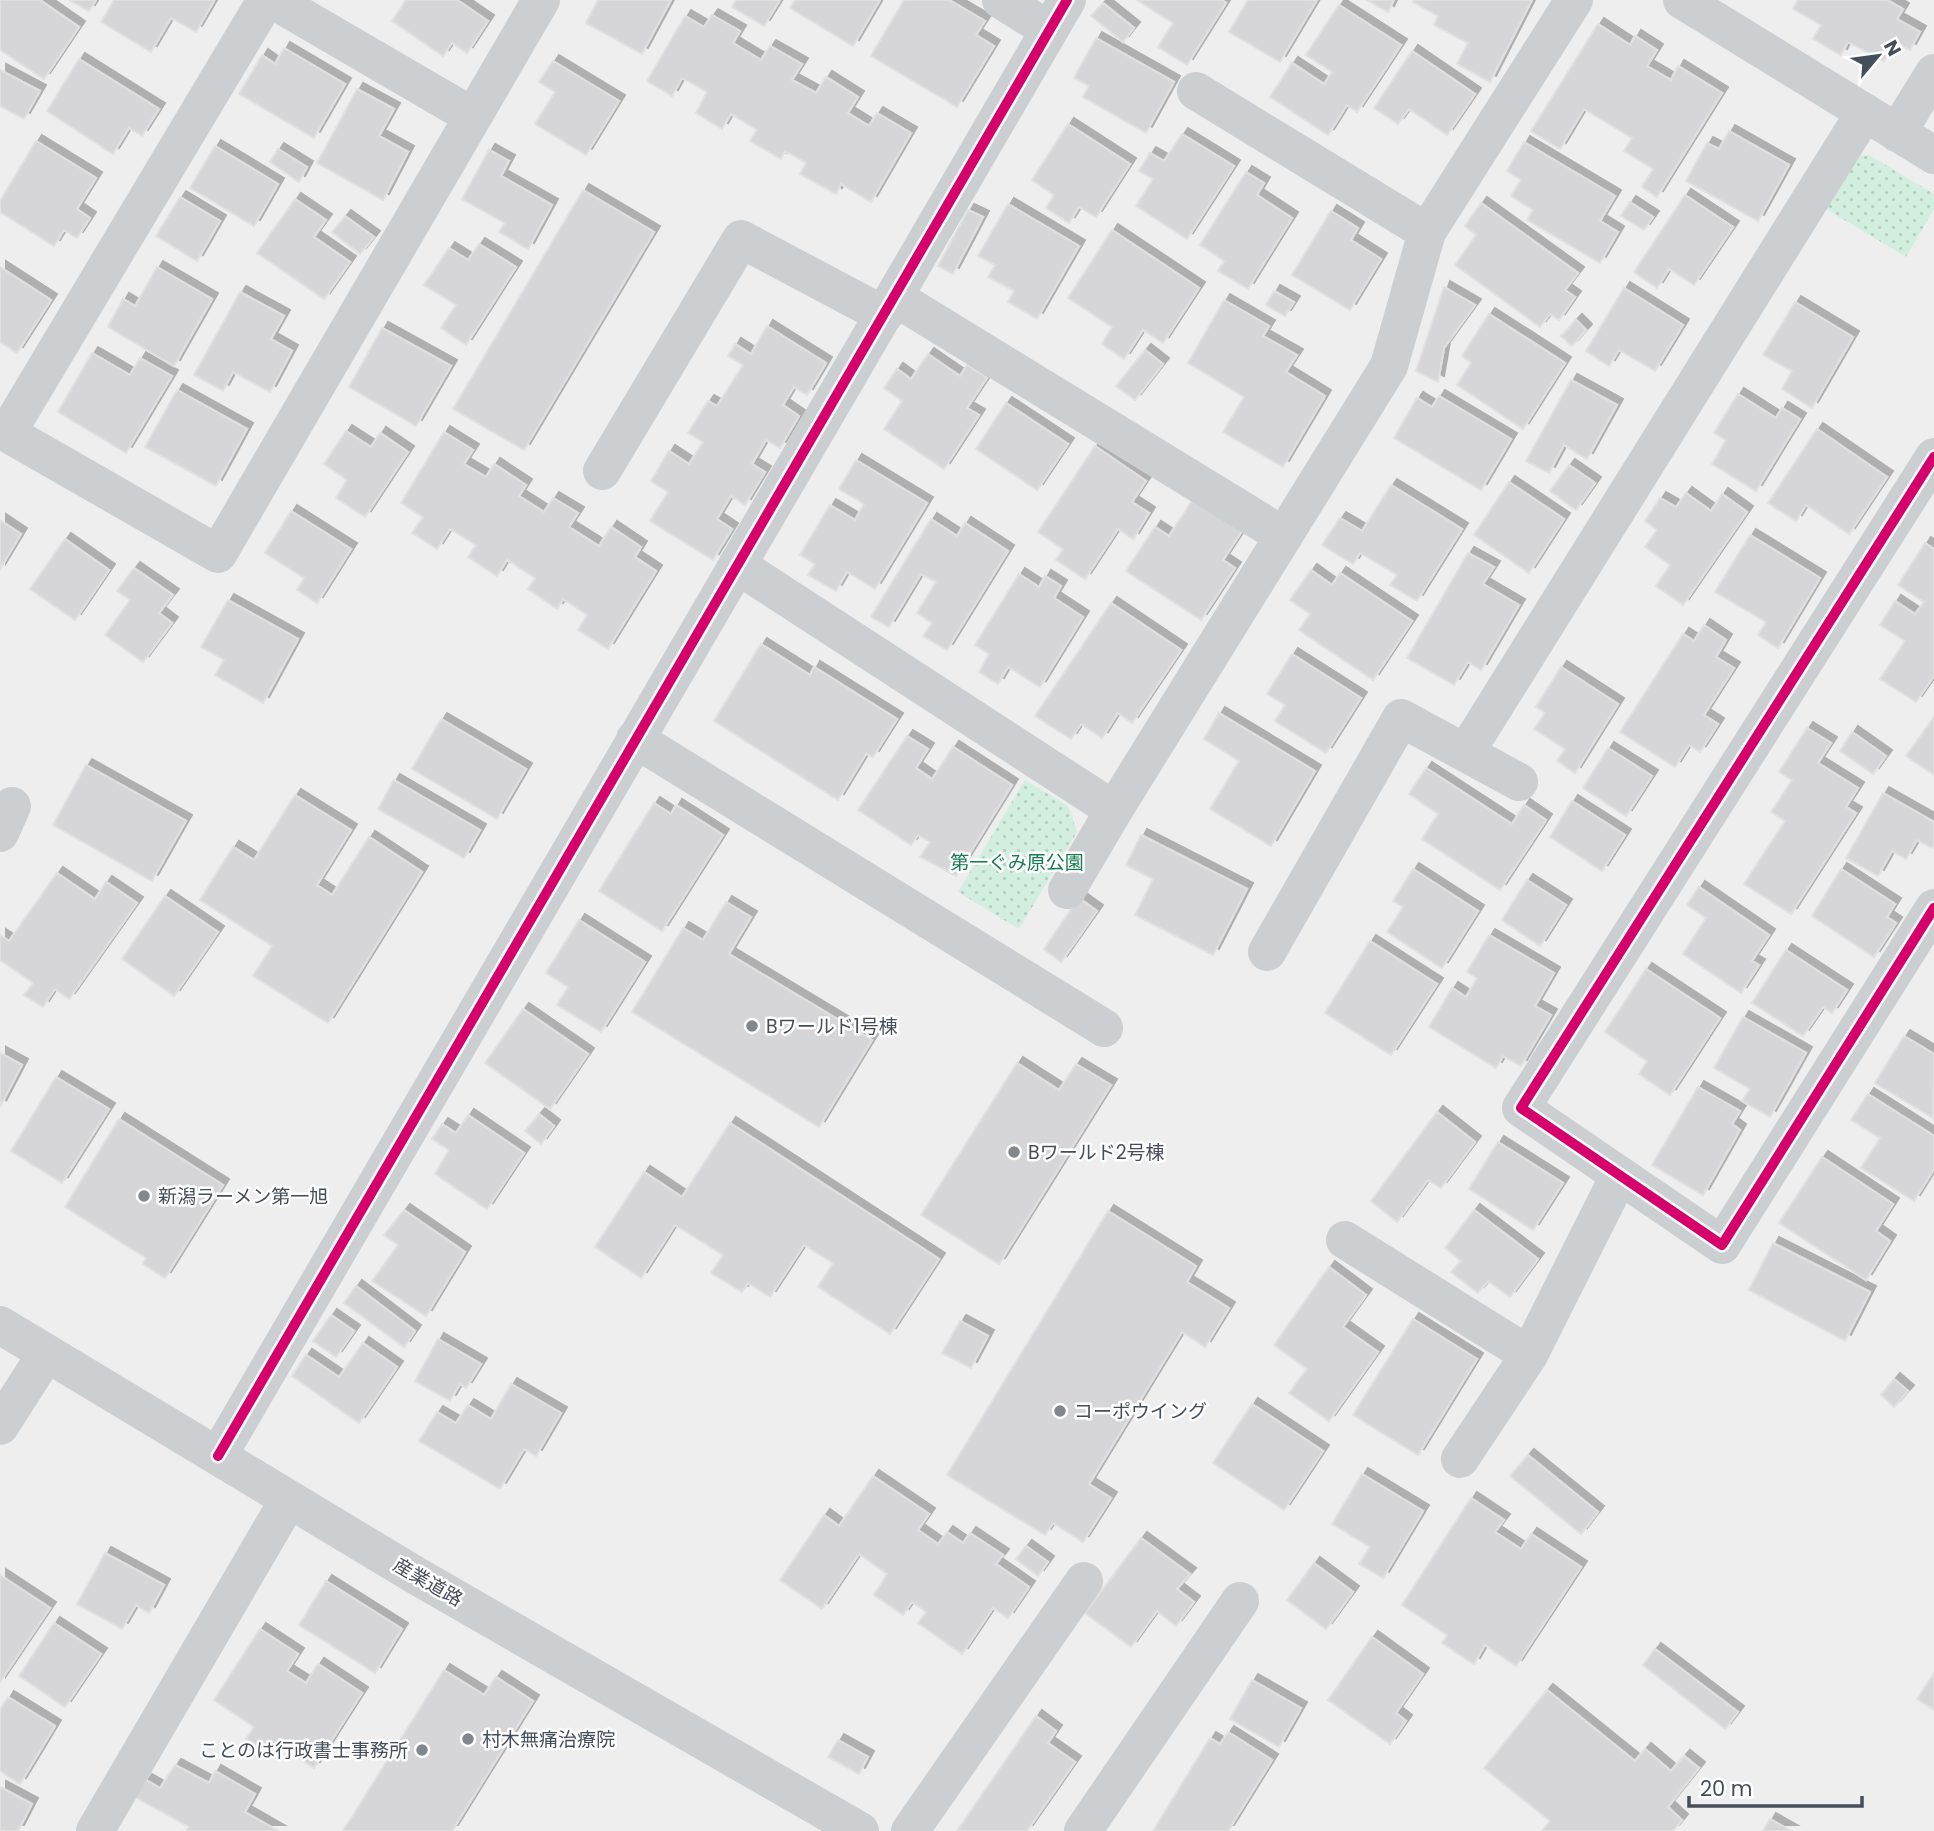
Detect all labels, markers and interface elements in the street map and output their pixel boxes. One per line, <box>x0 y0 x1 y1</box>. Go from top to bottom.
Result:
north arrow <box>1843 21 1913 91</box>
text: N <box>1877 35 1908 61</box>
park label: 第一ぐみ原公園 <box>950 849 1084 876</box>
place label: Bワールド1号棟 <box>766 1013 898 1040</box>
marker: Bワールド1号棟 <box>744 1018 760 1034</box>
place label: Bワールド2号棟 <box>1028 1139 1165 1166</box>
marker: Bワールド2号棟 <box>1006 1144 1022 1160</box>
place label: 新潟ラーメン第一旭 <box>158 1183 328 1210</box>
marker: 新潟ラーメン第一旭 <box>136 1188 152 1204</box>
place label: コーポウイング <box>1074 1398 1207 1425</box>
marker: コーポウイング <box>1052 1403 1068 1419</box>
street label: 産業道路 <box>388 1551 468 1613</box>
place label: 村木無痛治療院 <box>482 1726 615 1753</box>
marker: 村木無痛治療院 <box>460 1731 476 1747</box>
place label: ことのは行政書士事務所 <box>199 1737 408 1764</box>
marker: ことのは行政書士事務所 <box>414 1742 430 1758</box>
scale bar <box>1689 1764 1862 1808</box>
text: 20 m <box>1700 1774 1753 1803</box>

